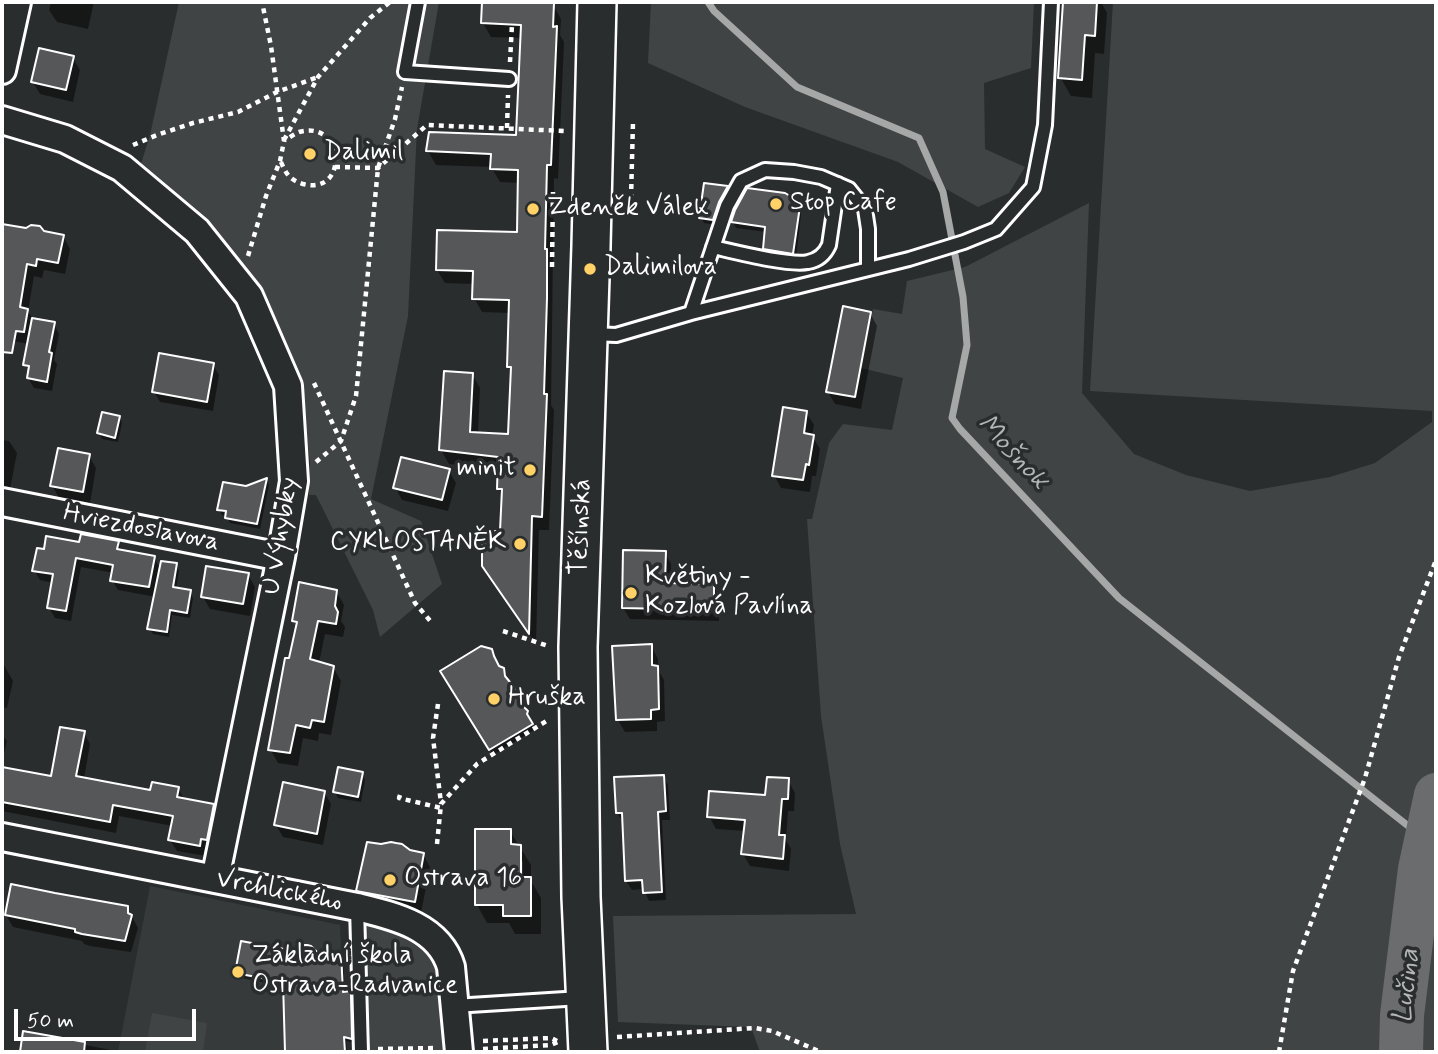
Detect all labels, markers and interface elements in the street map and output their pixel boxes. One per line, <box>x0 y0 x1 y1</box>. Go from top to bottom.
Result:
place label: Dalimil <box>324 138 403 170</box>
marker: Dalimil <box>302 146 318 162</box>
place label: Stop Cafe <box>790 188 897 220</box>
place label: Zdeněk Válek <box>547 193 709 225</box>
marker: Stop Cafe <box>768 196 784 212</box>
marker: Zdeněk Válek <box>525 201 541 217</box>
place label: Dalimilova <box>604 253 717 285</box>
marker: Dalimilova <box>582 261 598 277</box>
water label: Mošnok <box>969 408 1055 498</box>
place label: minit <box>456 454 516 486</box>
marker: minit <box>522 462 538 478</box>
street label: U Výhybky <box>257 475 307 597</box>
street label: Těšínská <box>565 478 599 576</box>
street label: Hviezdoslavova <box>60 499 222 559</box>
place label: CYKLOSTANĚK <box>330 528 506 560</box>
marker: CYKLOSTANĚK <box>512 536 528 552</box>
place label: Květiny - Kozlová Pavlína <box>645 562 813 624</box>
marker: Květiny - Kozlová Pavlína <box>623 585 639 601</box>
place label: Hruška <box>508 683 586 715</box>
marker: Hruška <box>486 691 502 707</box>
street label: Vrchlického <box>213 864 345 920</box>
place label: Ostrava 16 <box>404 864 522 896</box>
marker: Ostrava 16 <box>382 872 398 888</box>
place label: Základní škola Ostrava-Radvanice <box>252 941 458 1002</box>
water label: Lučina <box>1387 947 1429 1025</box>
marker: Základní škola Ostrava-Radvanice <box>230 964 246 980</box>
scale bar <box>18 995 200 1038</box>
text: 50 m <box>27 1007 74 1035</box>

